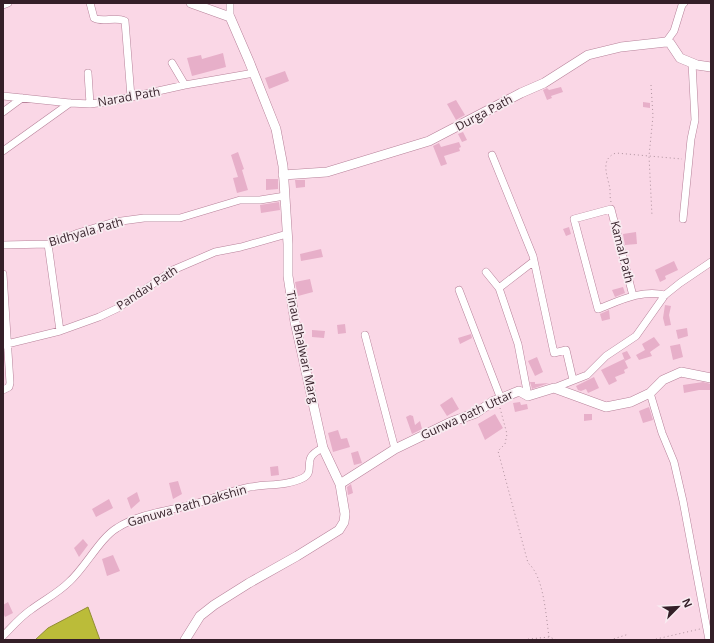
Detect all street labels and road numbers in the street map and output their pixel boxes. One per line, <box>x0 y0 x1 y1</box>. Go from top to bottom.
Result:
street label: Narad Path <box>96 83 162 110</box>
street label: Durga Path <box>452 90 515 135</box>
street label: Bidhyala Path <box>47 213 125 250</box>
street label: Kamal Path <box>607 219 638 285</box>
street label: Pandav Path <box>113 261 181 314</box>
street label: Tinau Bhalwari Marg <box>282 289 323 405</box>
street label: Gunwa path Uttar <box>418 386 516 443</box>
street label: Ganuwa Path Dakshin <box>125 480 248 531</box>

